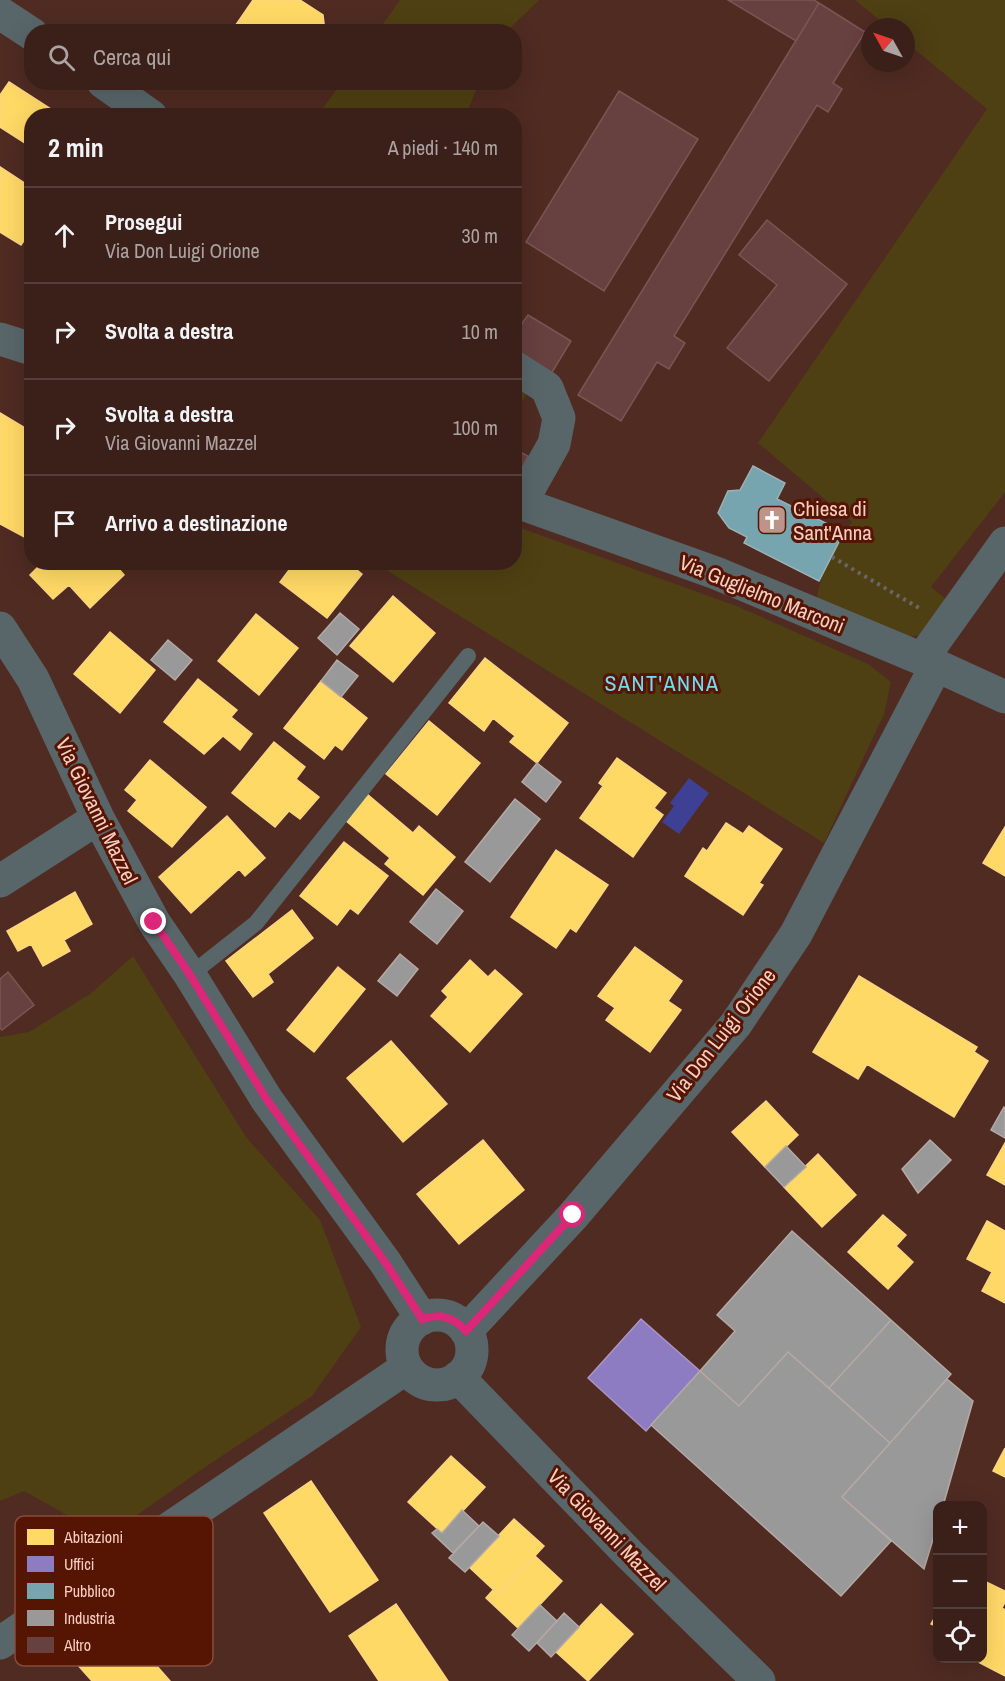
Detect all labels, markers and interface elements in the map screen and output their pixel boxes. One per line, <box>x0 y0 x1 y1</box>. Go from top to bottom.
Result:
north arrow <box>861 18 915 72</box>
search box <box>24 24 522 90</box>
icon: search <box>45 41 78 74</box>
text: Cerca qui <box>93 42 171 72</box>
text: 2 min <box>48 130 104 165</box>
text: A piedi · 140 m <box>388 134 498 161</box>
text: Prosegui <box>105 207 182 237</box>
icon: ahead <box>48 219 81 252</box>
text: 30 m <box>462 222 498 249</box>
text: Via Don Luigi Orione <box>105 237 260 264</box>
icon: right <box>48 315 81 348</box>
text: Svolta a destra <box>105 316 233 346</box>
text: 10 m <box>462 318 498 345</box>
text: Svolta a destra <box>105 399 233 429</box>
icon: right <box>48 411 81 444</box>
text: 100 m <box>452 414 498 441</box>
text: Via Giovanni Mazzel <box>105 429 257 456</box>
place label: Chiesa di Sant'Anna <box>793 494 872 547</box>
church icon: Chiesa di Sant'Anna <box>756 504 788 536</box>
icon: arrive <box>48 507 81 540</box>
text: Arrivo a destinazione <box>105 508 287 538</box>
street label: Via Guglielmo Marconi <box>675 548 849 640</box>
district label: SANT'ANNA <box>604 668 720 698</box>
street label: Via Giovanni Mazzel <box>49 733 145 889</box>
route end <box>140 908 166 934</box>
street label: Via Don Luigi Orione <box>660 962 782 1108</box>
route start <box>559 1201 585 1227</box>
street label: Via Giovanni Mazzel <box>541 1463 673 1597</box>
map controls <box>933 1501 987 1663</box>
button: + <box>933 1501 987 1555</box>
legend <box>15 1516 213 1666</box>
text: Abitazioni <box>63 1526 123 1548</box>
text: Uffici <box>64 1553 94 1575</box>
button: − <box>933 1555 987 1609</box>
text: Pubblico <box>64 1580 115 1602</box>
text: Industria <box>64 1607 116 1629</box>
button: locate <box>933 1609 987 1663</box>
text: Altro <box>63 1634 91 1656</box>

